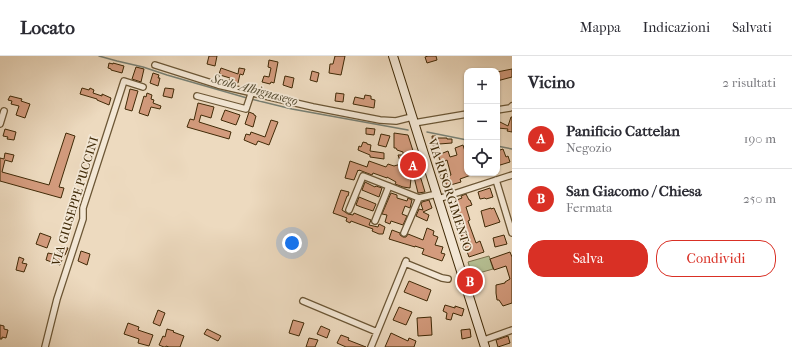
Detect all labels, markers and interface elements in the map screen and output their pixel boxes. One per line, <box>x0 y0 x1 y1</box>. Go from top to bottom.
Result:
text: Locato <box>20 17 75 39</box>
text: Mappa <box>580 19 621 36</box>
text: Indicazioni <box>643 19 710 36</box>
text: Salvati <box>732 19 772 36</box>
map controls <box>464 68 500 176</box>
button: + <box>464 68 500 104</box>
water label: Scolo Albignasego <box>209 70 300 108</box>
text: Vicino <box>528 72 575 92</box>
text: 2 risultati <box>722 75 776 90</box>
button: − <box>464 104 500 140</box>
text: Panificio Cattelan <box>566 122 680 140</box>
text: A <box>537 131 545 146</box>
text: 190 m <box>744 131 776 146</box>
street label: VIA GIUSEPPE PUCCINI <box>48 134 101 268</box>
street label: VIA RISORGIMENTO <box>425 136 475 253</box>
button: locate <box>464 140 500 176</box>
text: Negozio <box>566 140 612 155</box>
pin: A <box>400 150 426 180</box>
text: San Giacomo / Chiesa <box>566 182 702 200</box>
text: B <box>537 191 545 206</box>
text: 250 m <box>743 191 776 206</box>
text: Fermata <box>566 200 612 215</box>
your location <box>282 233 302 253</box>
button: Salva <box>528 240 648 277</box>
button: Condividi <box>656 240 776 277</box>
pin: B <box>457 266 483 296</box>

